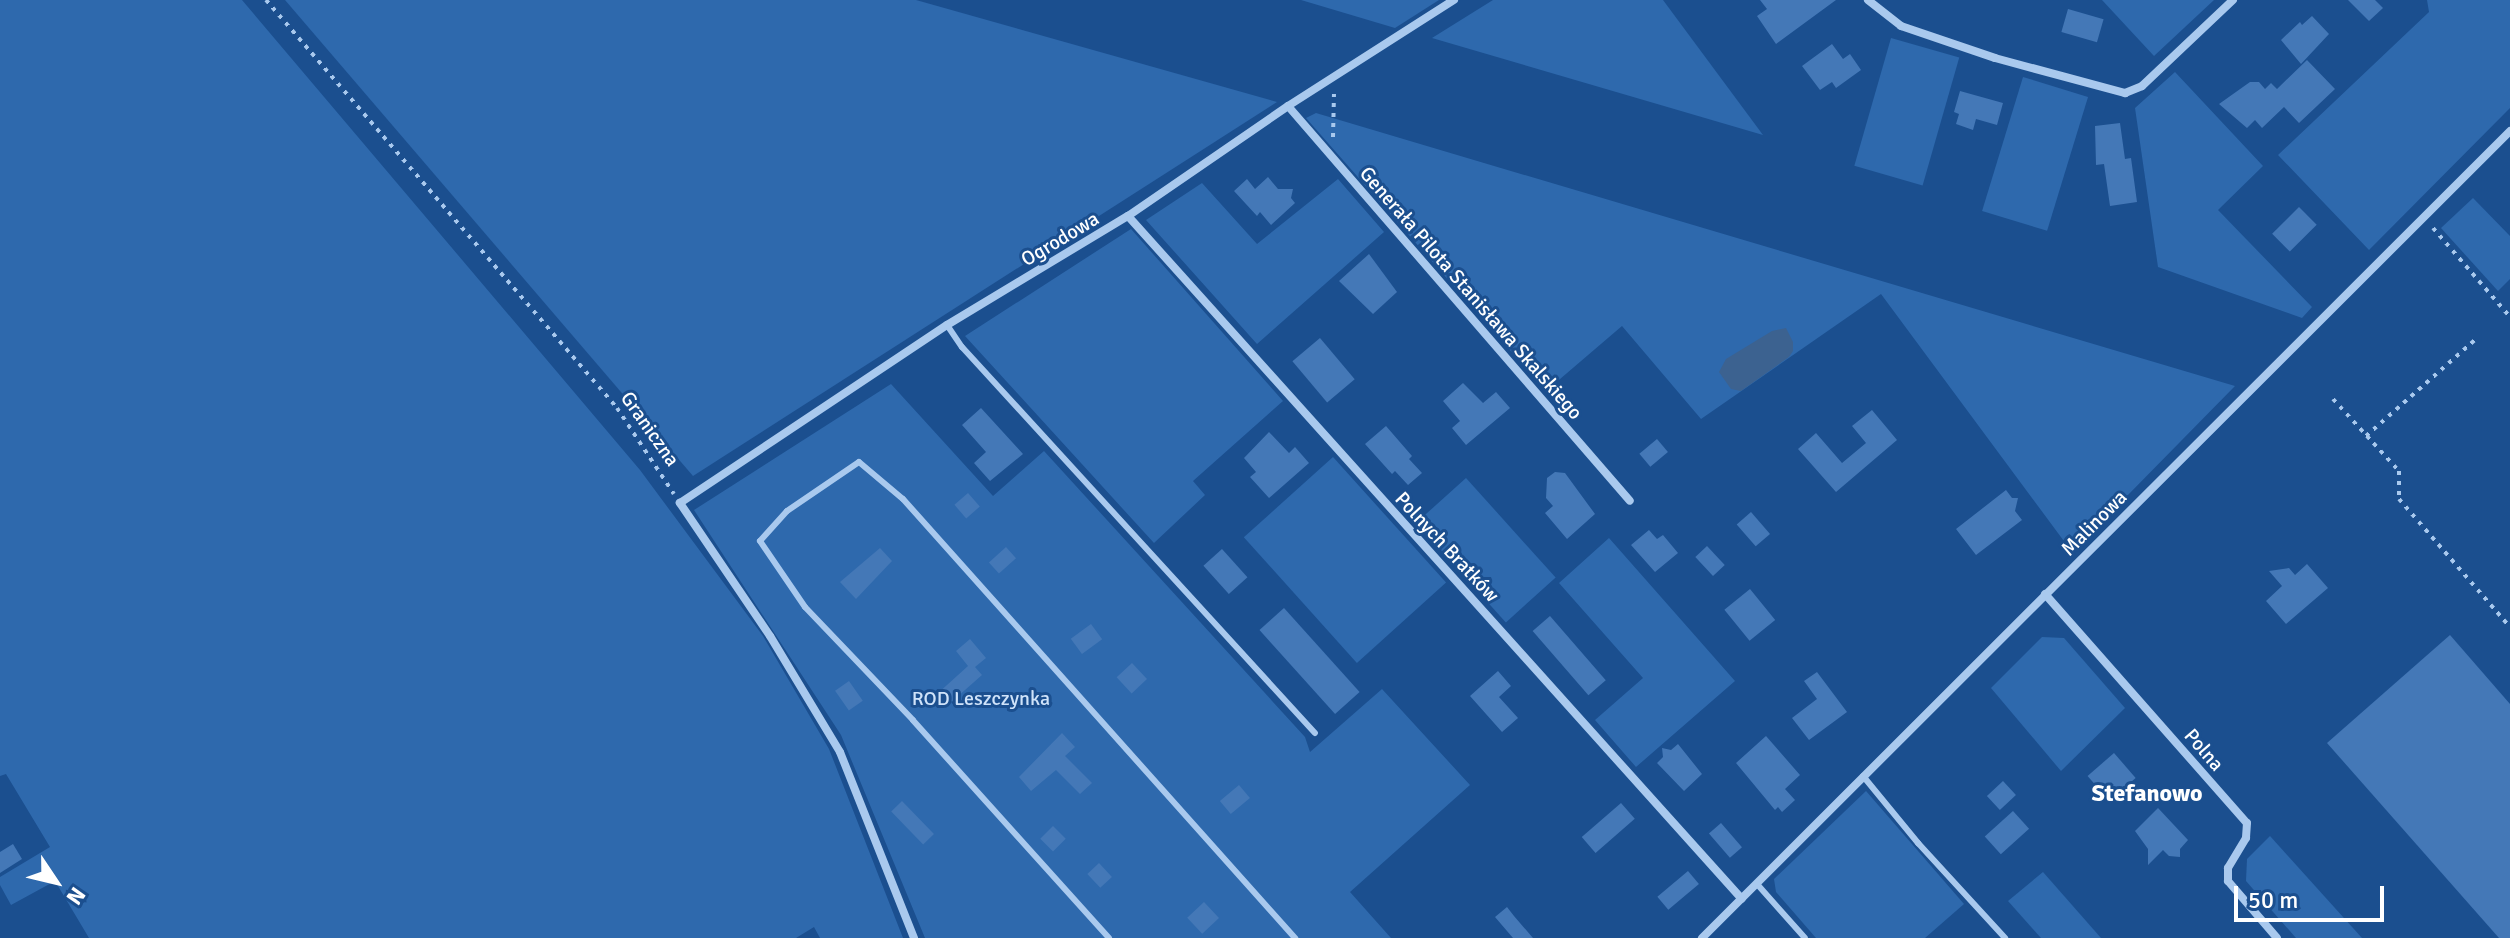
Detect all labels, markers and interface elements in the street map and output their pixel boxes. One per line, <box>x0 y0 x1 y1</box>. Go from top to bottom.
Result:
street label: Generała Pilota Stanisława Skalskiego <box>1355 162 1587 424</box>
street label: Ogrodowa <box>1017 206 1103 272</box>
street label: Graniczna <box>616 387 684 471</box>
street label: Malinowa <box>2056 485 2132 561</box>
street label: Polnych Bratków <box>1390 487 1504 607</box>
park label: ROD Leszczynka <box>912 686 1050 710</box>
street label: Polna <box>2179 724 2229 776</box>
district label: Stefanowo <box>2091 780 2203 808</box>
north arrow <box>16 842 96 922</box>
scale bar <box>2238 870 2388 920</box>
text: N <box>61 882 92 910</box>
text: 50 m <box>2248 885 2298 915</box>

